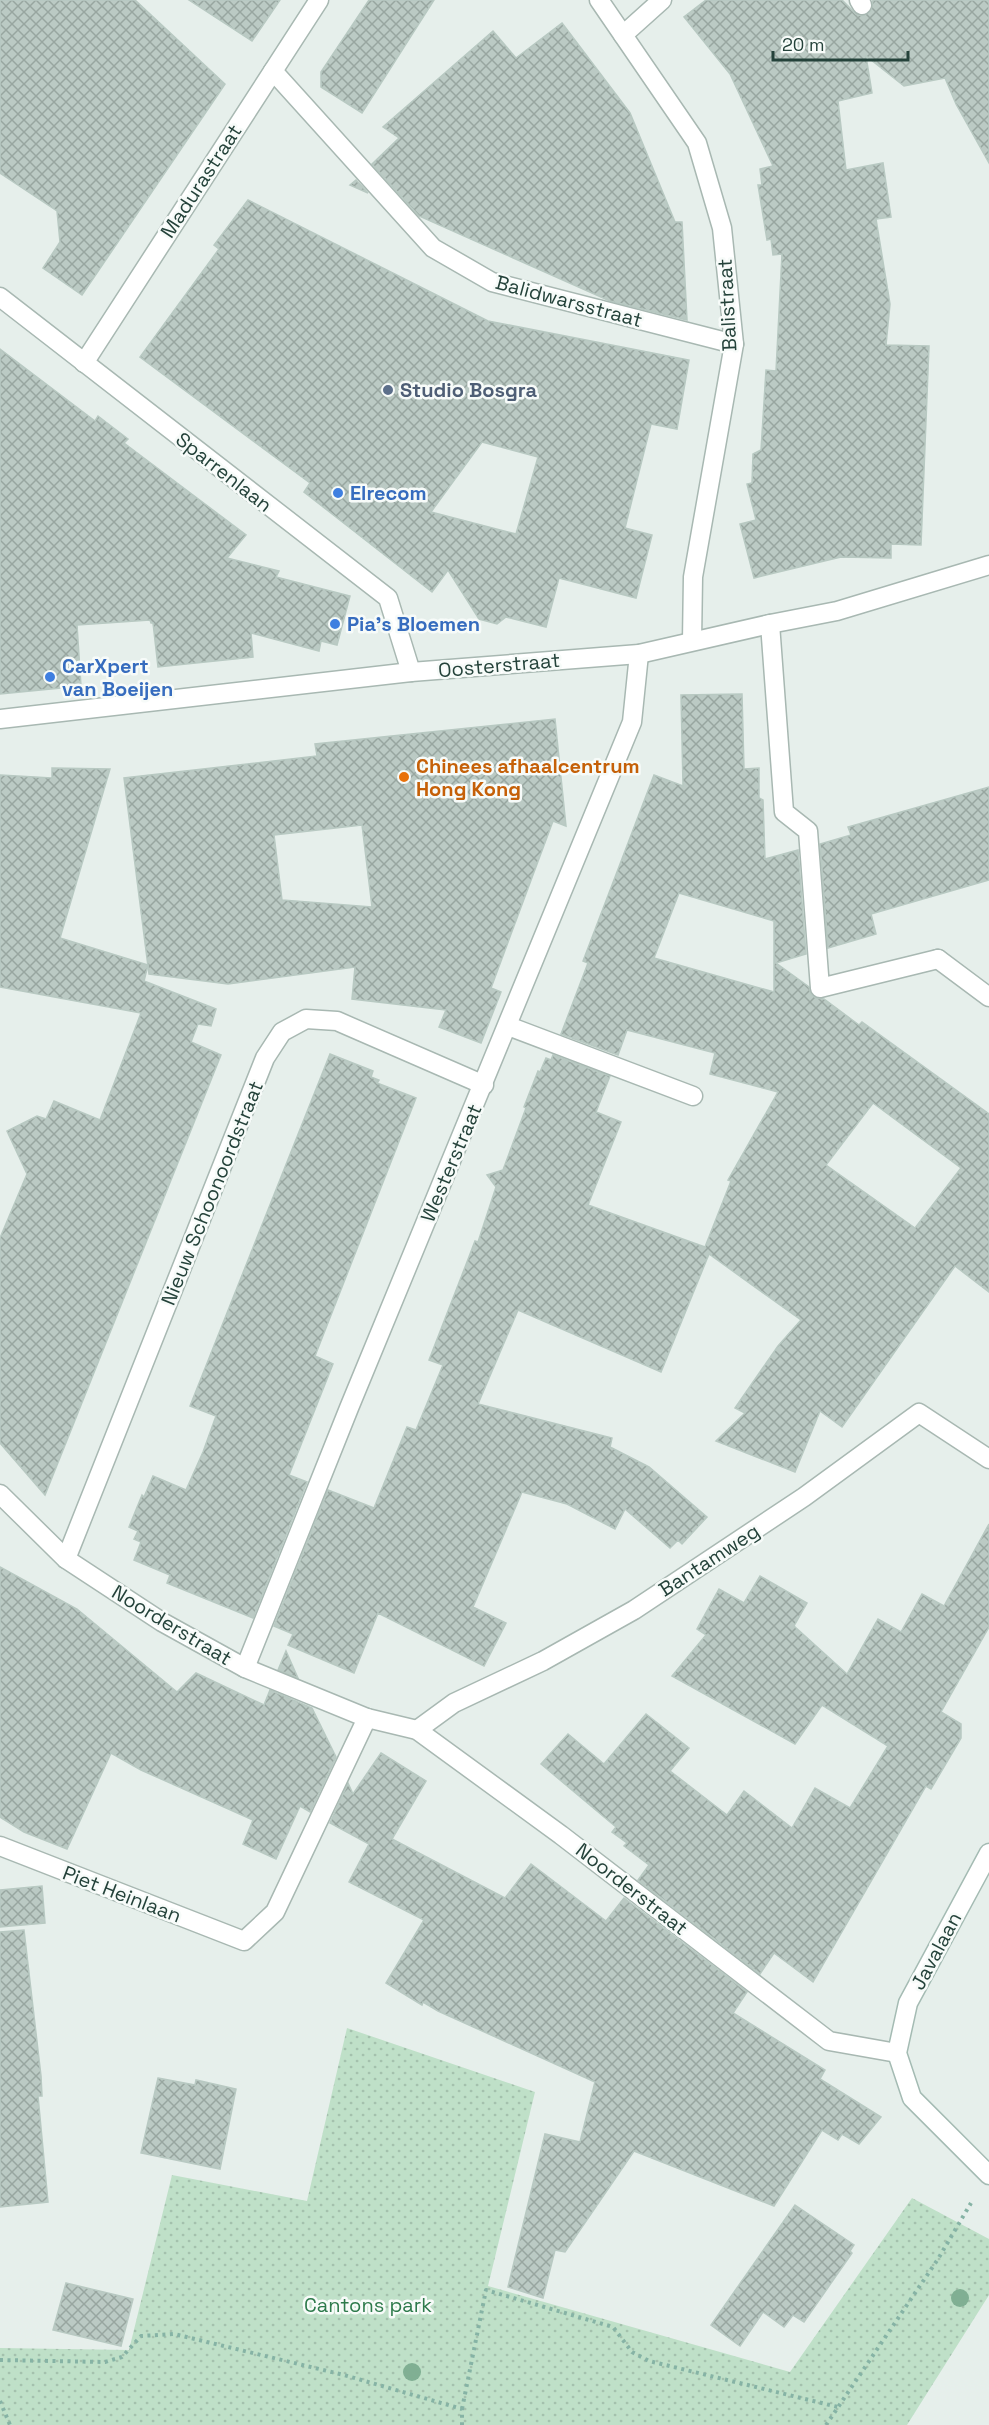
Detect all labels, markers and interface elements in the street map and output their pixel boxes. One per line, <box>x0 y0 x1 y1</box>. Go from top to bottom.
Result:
scale bar <box>773 24 908 62</box>
text: 20 m <box>782 33 825 56</box>
street label: Madurastraat <box>155 119 247 243</box>
street label: Balistraat <box>712 258 742 352</box>
street label: Balidwarsstraat <box>493 269 645 333</box>
place label: Studio Bosgra <box>400 377 537 403</box>
marker: Studio Bosgra <box>381 383 395 397</box>
street label: Sparrenlaan <box>170 426 278 518</box>
place label: Elrecom <box>350 480 427 506</box>
marker: Elrecom <box>331 486 345 500</box>
place label: Pia's Bloemen <box>347 611 480 637</box>
marker: Pia's Bloemen <box>328 617 342 631</box>
street label: Oosterstraat <box>437 647 561 683</box>
place label: CarXpert van Boeijen <box>62 653 173 702</box>
marker: CarXpert van Boeijen <box>43 670 57 684</box>
place label: Chinees afhaalcentrum Hong Kong <box>416 753 640 802</box>
marker: Chinees afhaalcentrum Hong Kong <box>397 770 411 784</box>
street label: Nieuw Schoonoordstraat <box>155 1077 269 1309</box>
street label: Westerstraat <box>414 1100 488 1226</box>
street label: Bantamweg <box>654 1518 764 1602</box>
street label: Noorderstraat <box>107 1579 237 1671</box>
street label: Noorderstraat <box>571 1837 693 1941</box>
street label: Piet Heinlaan <box>59 1859 185 1929</box>
street label: Javalaan <box>905 1908 967 1994</box>
park label: Cantons park <box>304 2292 432 2318</box>

